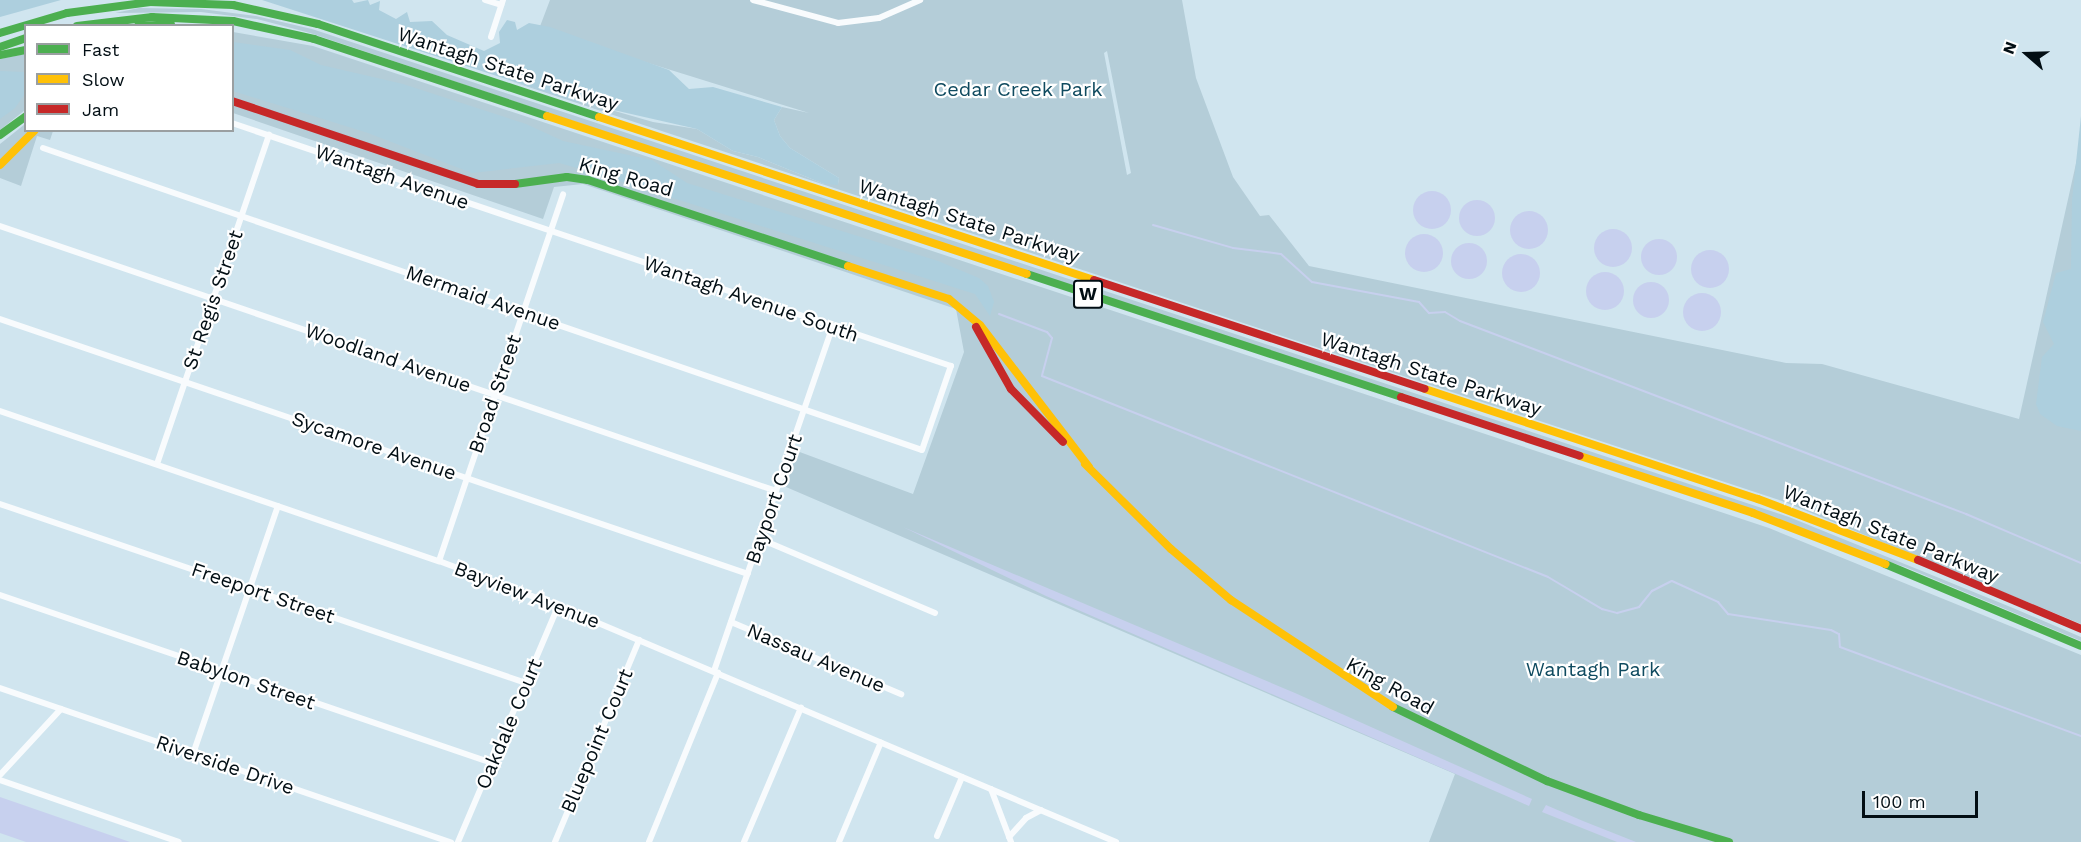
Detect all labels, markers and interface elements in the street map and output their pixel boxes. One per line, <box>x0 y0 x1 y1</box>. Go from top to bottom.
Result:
street label: Wantagh State Parkway <box>394 22 622 116</box>
legend <box>24 24 234 132</box>
north arrow <box>1997 24 2057 84</box>
text: Fast <box>82 39 119 60</box>
text: N <box>1999 39 2021 57</box>
text: Slow <box>82 69 125 90</box>
park label: Cedar Creek Park <box>933 77 1103 101</box>
text: Jam <box>82 99 119 120</box>
street label: Wantagh Avenue <box>311 139 473 215</box>
street label: King Road <box>576 152 676 202</box>
street label: Wantagh State Parkway <box>855 174 1083 268</box>
street label: St Regis Street <box>178 227 248 373</box>
street label: Wantagh Avenue South <box>640 251 862 347</box>
street label: Mermaid Avenue <box>402 260 564 336</box>
road number: W <box>1073 279 1103 309</box>
street label: Woodland Avenue <box>301 318 475 398</box>
street label: Wantagh State Parkway <box>1317 327 1545 421</box>
street label: Broad Street <box>464 332 526 456</box>
street label: Sycamore Avenue <box>288 406 460 486</box>
street label: Bayport Court <box>741 431 807 567</box>
street label: Wantagh State Parkway <box>1779 480 2003 588</box>
street label: Bayview Avenue <box>450 556 604 634</box>
street label: Freeport Street <box>188 557 338 629</box>
street label: Nassau Avenue <box>743 618 889 698</box>
street label: Babylon Street <box>174 645 318 715</box>
street label: King Road <box>1342 652 1438 720</box>
street label: Oakdale Court <box>471 655 547 793</box>
park label: Wantagh Park <box>1526 657 1660 681</box>
street label: Bluepoint Court <box>556 665 638 817</box>
street label: Riverside Drive <box>153 730 297 800</box>
scale bar <box>1865 779 1980 817</box>
text: 100 m <box>1873 791 1926 812</box>

